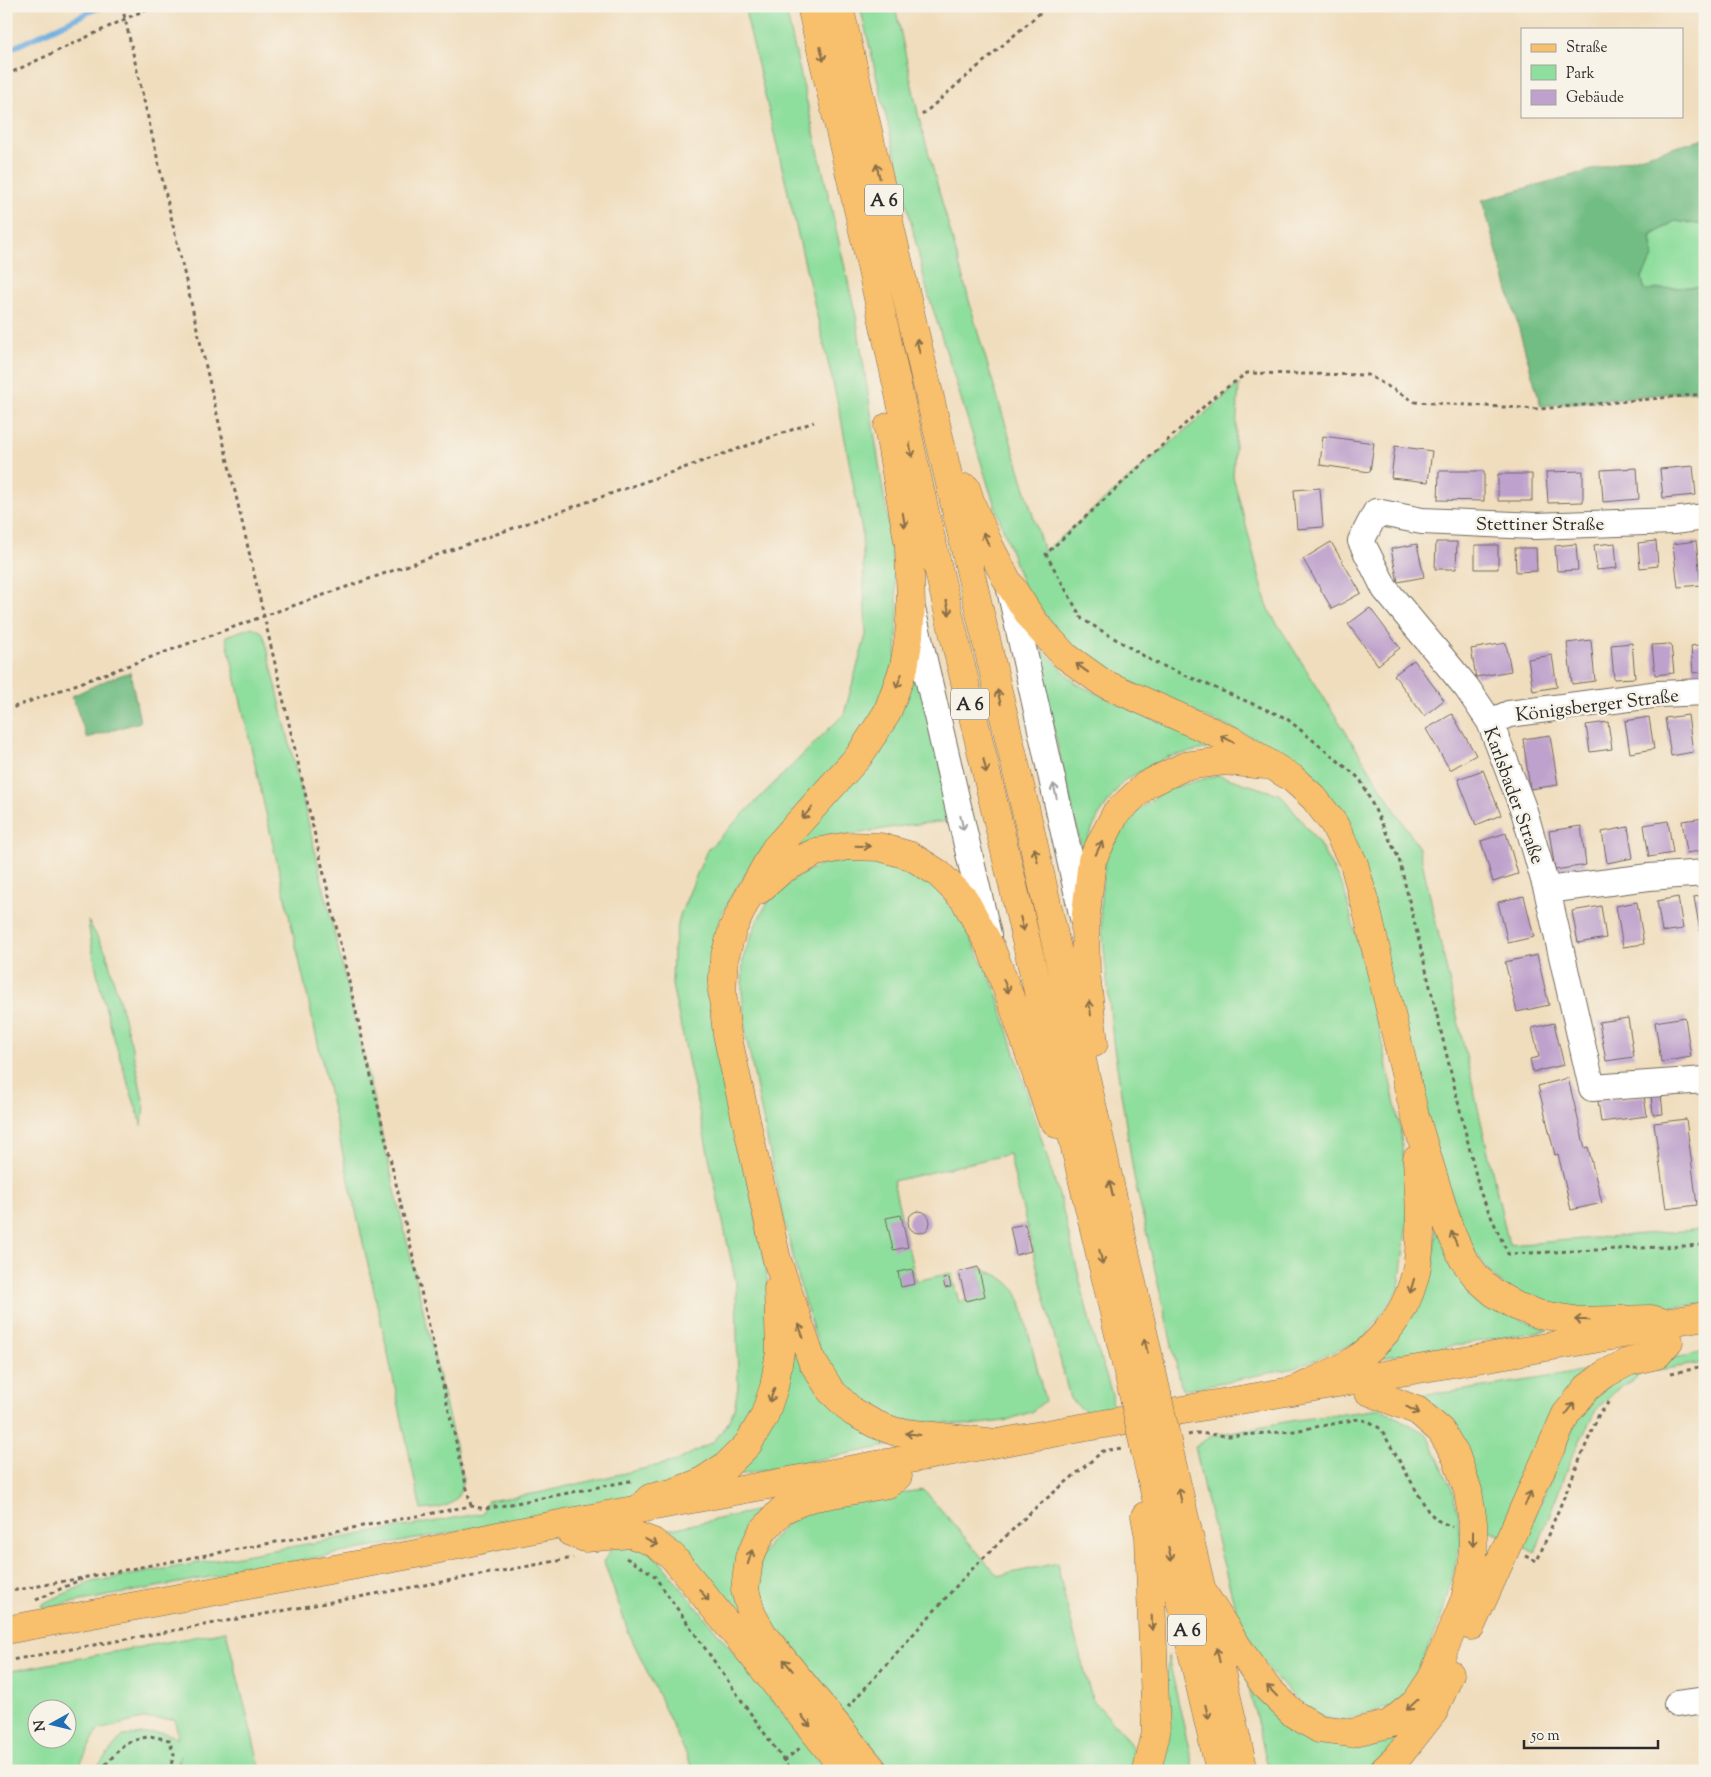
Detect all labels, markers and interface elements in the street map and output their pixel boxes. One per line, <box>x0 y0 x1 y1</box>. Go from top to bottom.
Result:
legend <box>1521 28 1684 118</box>
text: Straße <box>1566 38 1608 59</box>
one-way arrow <box>818 45 827 61</box>
text: Park <box>1566 64 1595 85</box>
text: Gebäude <box>1566 88 1624 109</box>
one-way arrow <box>873 163 882 179</box>
road number: A 6 <box>865 184 903 216</box>
one-way arrow <box>913 339 922 355</box>
one-way arrow <box>907 441 916 457</box>
one-way arrow <box>900 512 910 528</box>
street label: Stettiner Straße <box>1476 512 1604 539</box>
one-way arrow <box>981 532 991 547</box>
one-way arrow <box>944 600 953 616</box>
one-way arrow <box>1075 663 1089 673</box>
one-way arrow <box>894 673 903 688</box>
street label: Königsberger Straße <box>1514 683 1681 730</box>
road number: A 6 <box>951 689 989 720</box>
one-way arrow <box>994 689 1003 705</box>
street label: Karlsbader Straße <box>1475 724 1550 868</box>
one-way arrow <box>1220 734 1235 744</box>
one-way arrow <box>981 758 990 774</box>
one-way arrow <box>1050 783 1059 799</box>
one-way arrow <box>801 807 813 820</box>
one-way arrow <box>958 814 967 830</box>
one-way arrow <box>1094 841 1104 856</box>
one-way arrow <box>855 842 871 851</box>
one-way arrow <box>1031 848 1040 864</box>
one-way arrow <box>1018 916 1027 932</box>
one-way arrow <box>1002 978 1011 994</box>
one-way arrow <box>1085 1000 1095 1016</box>
one-way arrow <box>1106 1180 1115 1196</box>
one-way arrow <box>1448 1231 1458 1246</box>
one-way arrow <box>1097 1248 1106 1264</box>
one-way arrow <box>1407 1277 1417 1293</box>
one-way arrow <box>1574 1316 1590 1325</box>
one-way arrow <box>796 1323 806 1339</box>
one-way arrow <box>1141 1339 1150 1355</box>
one-way arrow <box>766 1387 776 1403</box>
one-way arrow <box>1565 1402 1575 1416</box>
one-way arrow <box>1405 1405 1420 1415</box>
one-way arrow <box>905 1428 921 1438</box>
one-way arrow <box>1175 1488 1184 1504</box>
one-way arrow <box>1523 1491 1533 1506</box>
one-way arrow <box>1468 1530 1478 1547</box>
one-way arrow <box>643 1538 658 1547</box>
one-way arrow <box>1166 1545 1175 1561</box>
one-way arrow <box>746 1550 756 1566</box>
one-way arrow <box>698 1588 709 1601</box>
road number: A 6 <box>1168 1614 1206 1646</box>
one-way arrow <box>1148 1615 1157 1631</box>
one-way arrow <box>1213 1648 1222 1664</box>
one-way arrow <box>782 1659 793 1672</box>
one-way arrow <box>1266 1686 1278 1698</box>
one-way arrow <box>1406 1699 1418 1711</box>
north arrow <box>28 1700 78 1750</box>
one-way arrow <box>1203 1704 1212 1720</box>
one-way arrow <box>800 1714 811 1727</box>
scale bar <box>1524 1717 1657 1749</box>
text: N <box>30 1719 52 1732</box>
text: 50 m <box>1530 1726 1560 1747</box>

